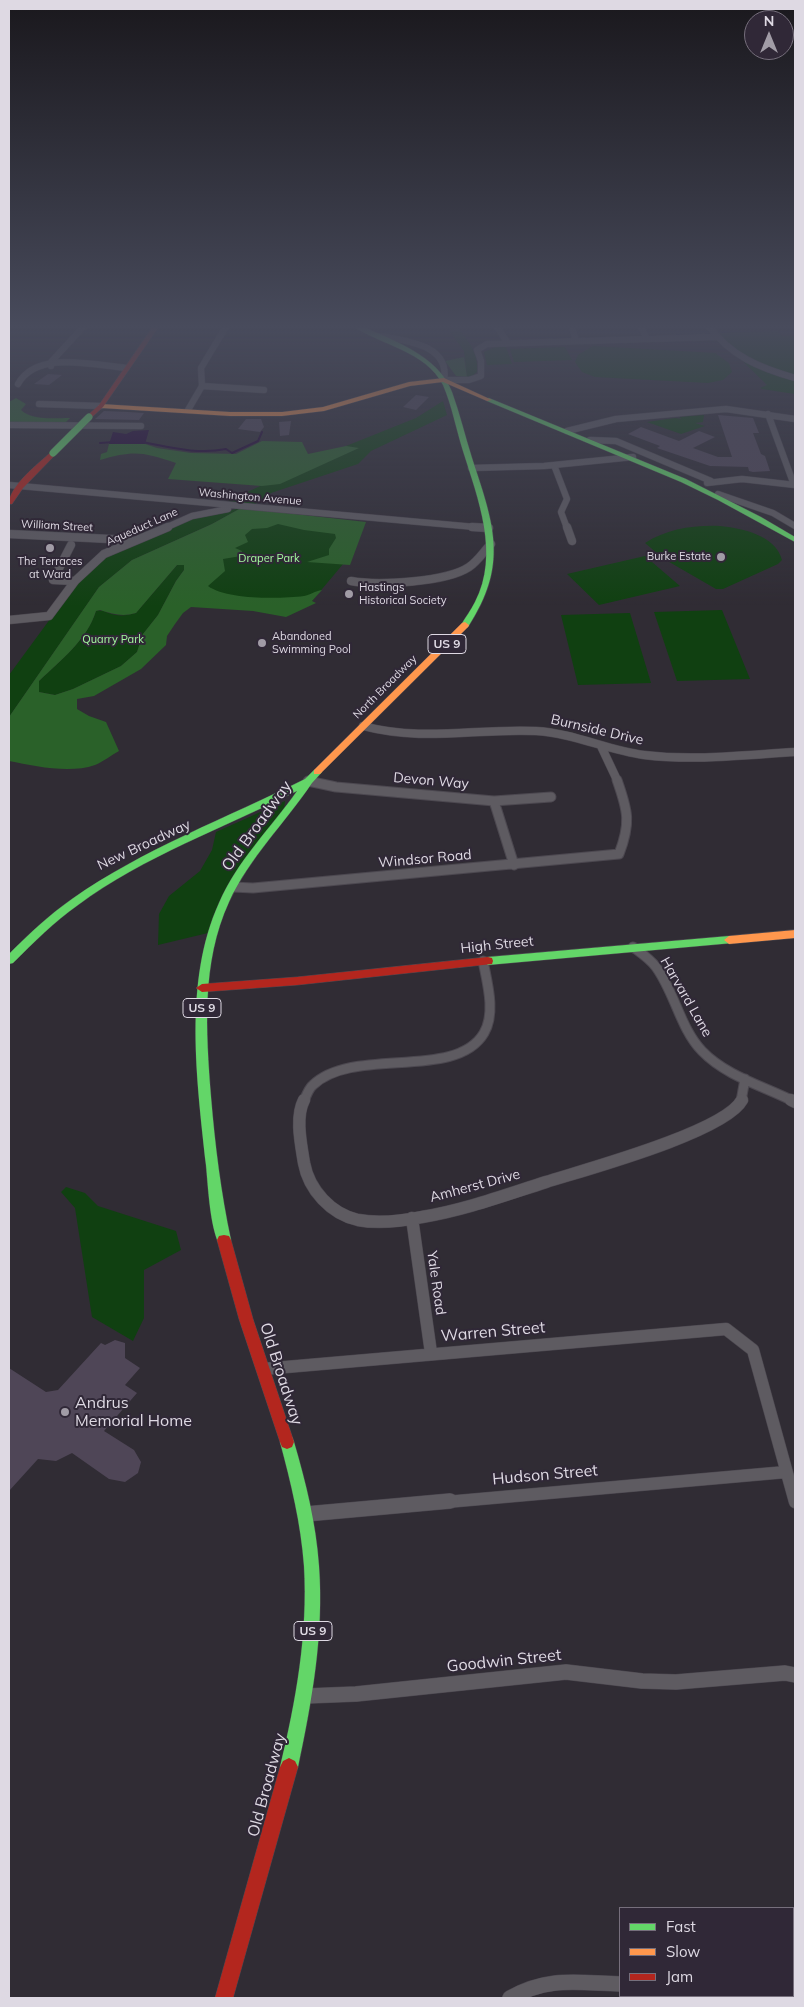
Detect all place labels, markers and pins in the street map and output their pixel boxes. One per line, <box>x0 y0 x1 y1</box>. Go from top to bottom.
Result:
marker: The Terraces at Ward <box>44 542 56 554</box>
place label: Burke Estate <box>647 550 711 564</box>
marker: Burke Estate <box>715 551 727 563</box>
place label: The Terraces at Ward <box>17 555 83 581</box>
place label: Hastings Historical Society <box>359 581 447 607</box>
marker: Hastings Historical Society <box>343 588 355 600</box>
place label: Abandoned Swimming Pool <box>272 630 351 656</box>
marker: Abandoned Swimming Pool <box>256 637 268 649</box>
place label: Andrus Memorial Home <box>75 1393 192 1431</box>
marker: Andrus Memorial Home <box>59 1406 71 1418</box>

